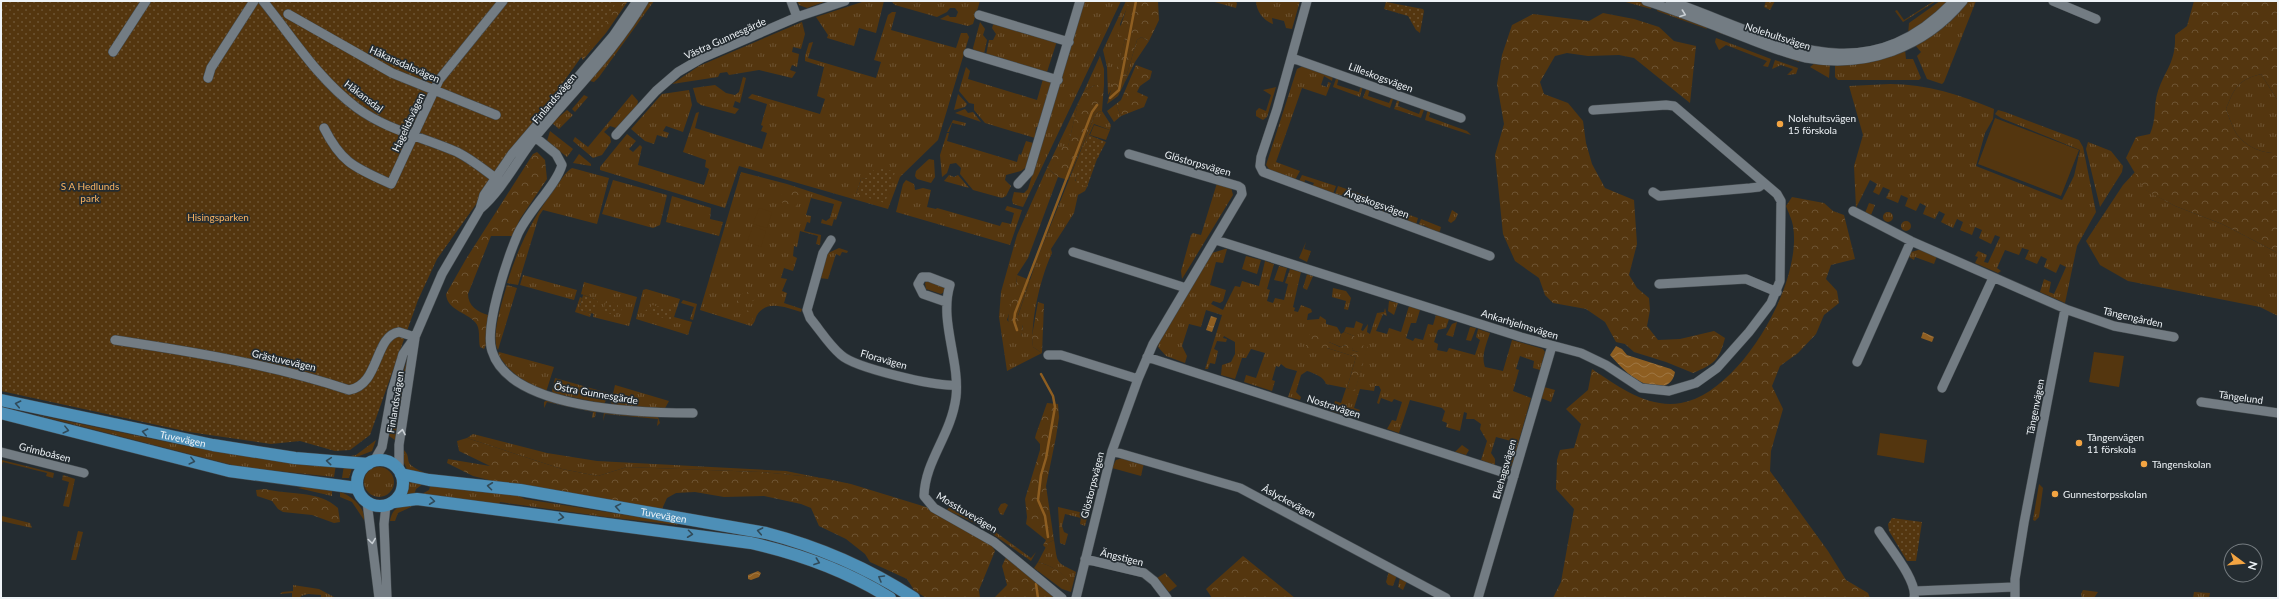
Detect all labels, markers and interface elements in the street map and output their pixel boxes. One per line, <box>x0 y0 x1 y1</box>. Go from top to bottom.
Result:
one-way arrow <box>1680 9 1687 17</box>
street label: Västra Gunnesgärde <box>682 15 768 61</box>
street label: Nolehultsvägen <box>1744 20 1812 52</box>
street label: Håkansdalsvägen <box>368 43 442 85</box>
street label: Lilleskogsvägen <box>1347 60 1415 94</box>
street label: Finlandsvägen <box>529 70 579 126</box>
street label: Håkansdal <box>342 78 386 114</box>
street label: Hagelidsvägen <box>389 91 427 153</box>
place label: Nolehultsvägen 15 förskola <box>1788 112 1856 136</box>
marker: Nolehultsvägen 15 förskola <box>1775 119 1785 129</box>
street label: Glöstorpsvägen <box>1163 148 1233 178</box>
park label: S A Hedlunds park <box>61 180 119 204</box>
street label: Ängskogsvägen <box>1343 186 1411 220</box>
park label: Hisingsparken <box>187 211 249 223</box>
street label: Tångengården <box>2102 304 2164 330</box>
street label: Ankarhjelmsvägen <box>1480 307 1560 341</box>
street label: Grästuvevägen <box>251 347 317 373</box>
street label: Floravägen <box>859 347 909 371</box>
street label: Finlandsvägen <box>384 370 406 434</box>
street label: Tångenvägen <box>2024 378 2046 436</box>
street label: Östra Gunnesgärde <box>553 380 639 406</box>
street label: Tångelund <box>2218 388 2264 406</box>
street label: Nostravägen <box>1306 392 1362 420</box>
one-way arrow <box>15 400 21 408</box>
one-way arrow <box>63 425 69 433</box>
street label: Tuvevägen <box>159 428 207 449</box>
one-way arrow <box>142 429 148 437</box>
one-way arrow <box>397 429 405 435</box>
place label: Tångenvägen 11 förskola <box>2087 431 2144 455</box>
street label: Ekehagsvägen <box>1490 438 1518 500</box>
marker: Tångenvägen 11 förskola <box>2074 438 2084 448</box>
street label: Grimboåsen <box>18 440 72 464</box>
street label: Glöstorpsvägen <box>1078 450 1106 520</box>
one-way arrow <box>188 456 195 465</box>
one-way arrow <box>326 457 332 466</box>
place label: Tångenskolan <box>2152 458 2211 470</box>
marker: Tångenskolan <box>2139 459 2149 469</box>
one-way arrow <box>487 482 493 491</box>
street label: Åslyckevägen <box>1260 482 1318 520</box>
place label: Gunnestorpsskolan <box>2063 488 2147 500</box>
street label: Mosstuvevägen <box>934 489 1000 535</box>
marker: Gunnestorpsskolan <box>2050 489 2060 499</box>
one-way arrow <box>429 496 435 505</box>
one-way arrow <box>615 503 621 512</box>
street label: Tuvevägen <box>640 505 688 525</box>
one-way arrow <box>558 513 564 522</box>
one-way arrow <box>757 528 763 536</box>
one-way arrow <box>687 529 693 538</box>
one-way arrow <box>368 538 377 544</box>
north arrow <box>2223 543 2263 583</box>
street label: Ängstigen <box>1099 546 1145 568</box>
one-way arrow <box>813 557 820 565</box>
text: N <box>2246 560 2261 572</box>
one-way arrow <box>878 575 885 582</box>

